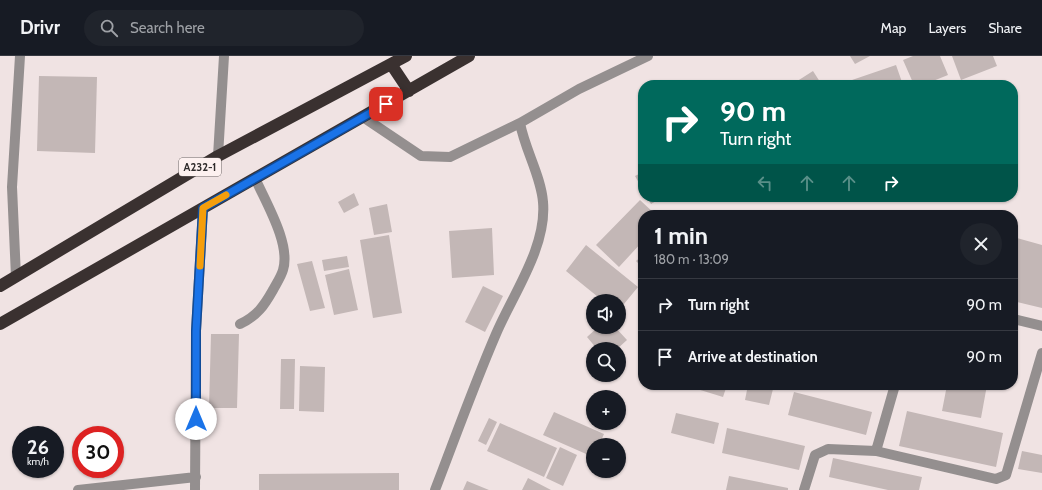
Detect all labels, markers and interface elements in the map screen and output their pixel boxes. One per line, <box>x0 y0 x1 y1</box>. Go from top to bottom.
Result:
search box <box>84 10 364 46</box>
text: Drivr <box>20 16 60 39</box>
icon: search <box>98 17 120 39</box>
text: Search here <box>130 19 205 37</box>
text: Map <box>881 19 906 37</box>
text: Layers <box>928 19 966 37</box>
text: Share <box>988 19 1022 37</box>
pin <box>369 87 403 121</box>
icon: arrive <box>375 93 397 115</box>
text: 90 m <box>720 94 786 128</box>
icon: right <box>654 96 706 148</box>
text: Turn right <box>720 128 791 150</box>
road number: A232-1 <box>179 158 221 176</box>
icon: left <box>754 172 776 194</box>
icon: ahead <box>796 172 818 194</box>
icon: ahead <box>838 172 860 194</box>
icon: right <box>880 172 902 194</box>
text: 1 min <box>654 221 708 250</box>
button: close <box>960 223 1002 265</box>
text: 180 m · 13:09 <box>654 251 729 267</box>
map controls <box>586 294 626 478</box>
button: sound <box>586 294 626 334</box>
icon: right <box>654 294 676 316</box>
text: Turn right <box>688 296 749 314</box>
text: 90 m <box>966 296 1002 314</box>
button: search <box>586 342 626 382</box>
icon: arrive <box>654 346 676 368</box>
text: Arrive at destination <box>688 348 818 366</box>
text: 90 m <box>966 348 1002 366</box>
button: + <box>586 390 626 430</box>
position arrow <box>175 398 217 440</box>
speed limit sign: 30 <box>72 426 124 478</box>
text: 26 <box>27 435 49 459</box>
button: − <box>586 438 626 478</box>
text: km/h <box>27 455 49 468</box>

